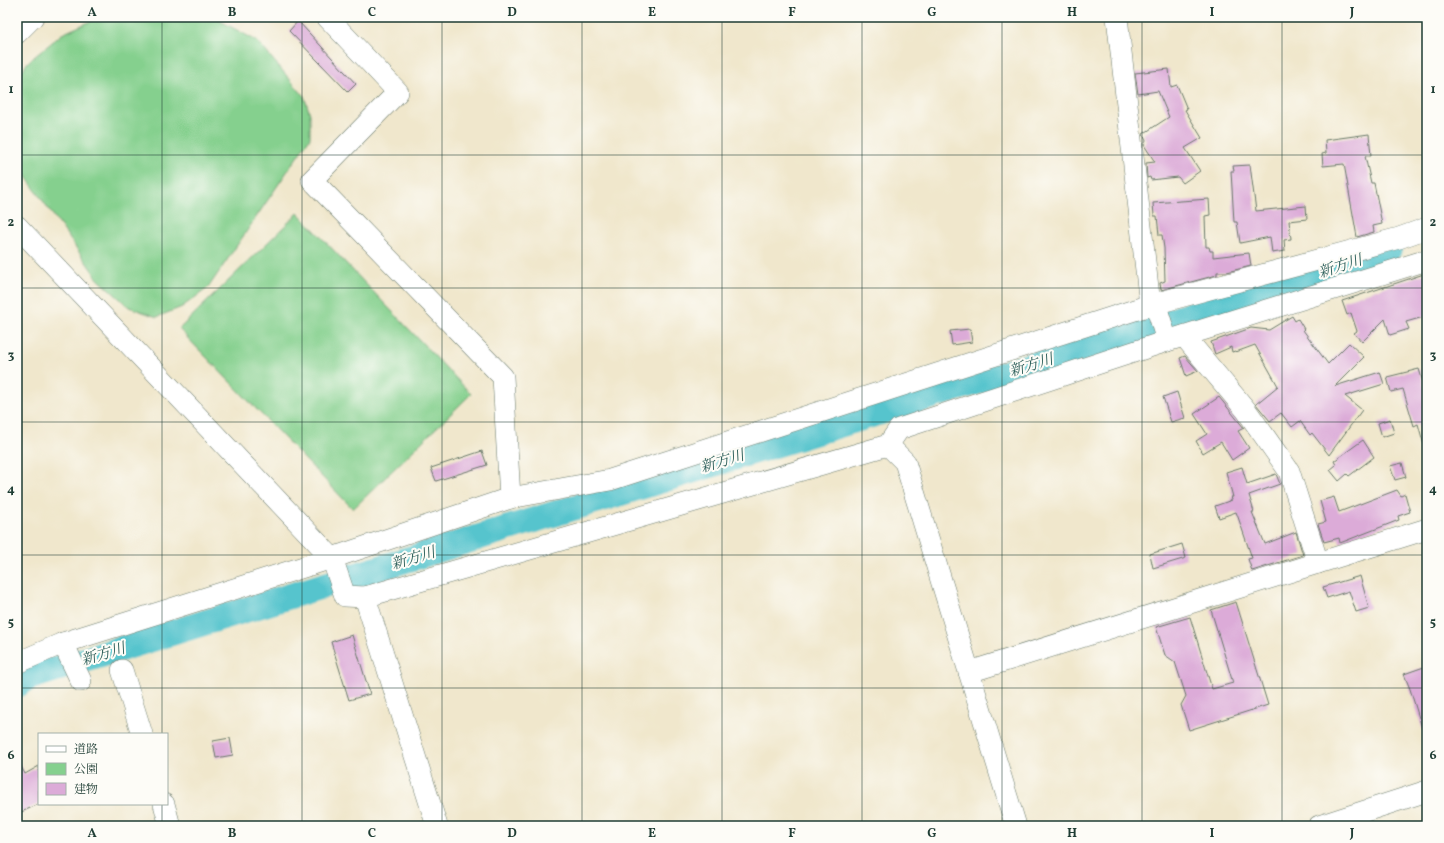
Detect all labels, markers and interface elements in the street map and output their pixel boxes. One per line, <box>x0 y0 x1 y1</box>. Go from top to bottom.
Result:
text: A <box>87 4 97 22</box>
text: B <box>228 4 237 22</box>
text: C <box>368 4 376 22</box>
text: D <box>507 4 517 22</box>
text: E <box>648 4 656 22</box>
text: F <box>788 4 796 22</box>
text: G <box>927 4 937 22</box>
text: H <box>1067 4 1077 22</box>
text: I <box>1210 4 1215 22</box>
text: J <box>1349 4 1355 22</box>
text: 1 <box>8 81 14 99</box>
text: 1 <box>1430 81 1436 99</box>
text: 2 <box>8 214 15 232</box>
text: 2 <box>1430 214 1437 232</box>
water label: 新方川 <box>1316 250 1367 284</box>
text: 3 <box>8 347 15 365</box>
text: 3 <box>1430 347 1437 365</box>
water label: 新方川 <box>1007 349 1058 383</box>
water label: 新方川 <box>698 445 749 479</box>
text: 4 <box>7 481 15 499</box>
text: 4 <box>1429 481 1437 499</box>
water label: 新方川 <box>389 542 440 576</box>
text: 5 <box>8 614 14 632</box>
text: 5 <box>1430 614 1436 632</box>
water label: 新方川 <box>79 638 130 672</box>
legend <box>38 733 168 805</box>
text: 道路 <box>74 742 98 758</box>
text: 6 <box>7 747 15 765</box>
text: 6 <box>1429 747 1437 765</box>
text: 公園 <box>74 762 98 778</box>
text: 建物 <box>74 782 98 798</box>
text: A <box>87 825 97 843</box>
text: B <box>228 825 237 843</box>
text: C <box>368 825 376 843</box>
text: D <box>507 825 517 843</box>
text: E <box>648 825 656 843</box>
text: F <box>788 825 796 843</box>
text: G <box>927 825 937 843</box>
text: H <box>1067 825 1077 843</box>
text: I <box>1210 825 1215 843</box>
text: J <box>1349 825 1355 843</box>

